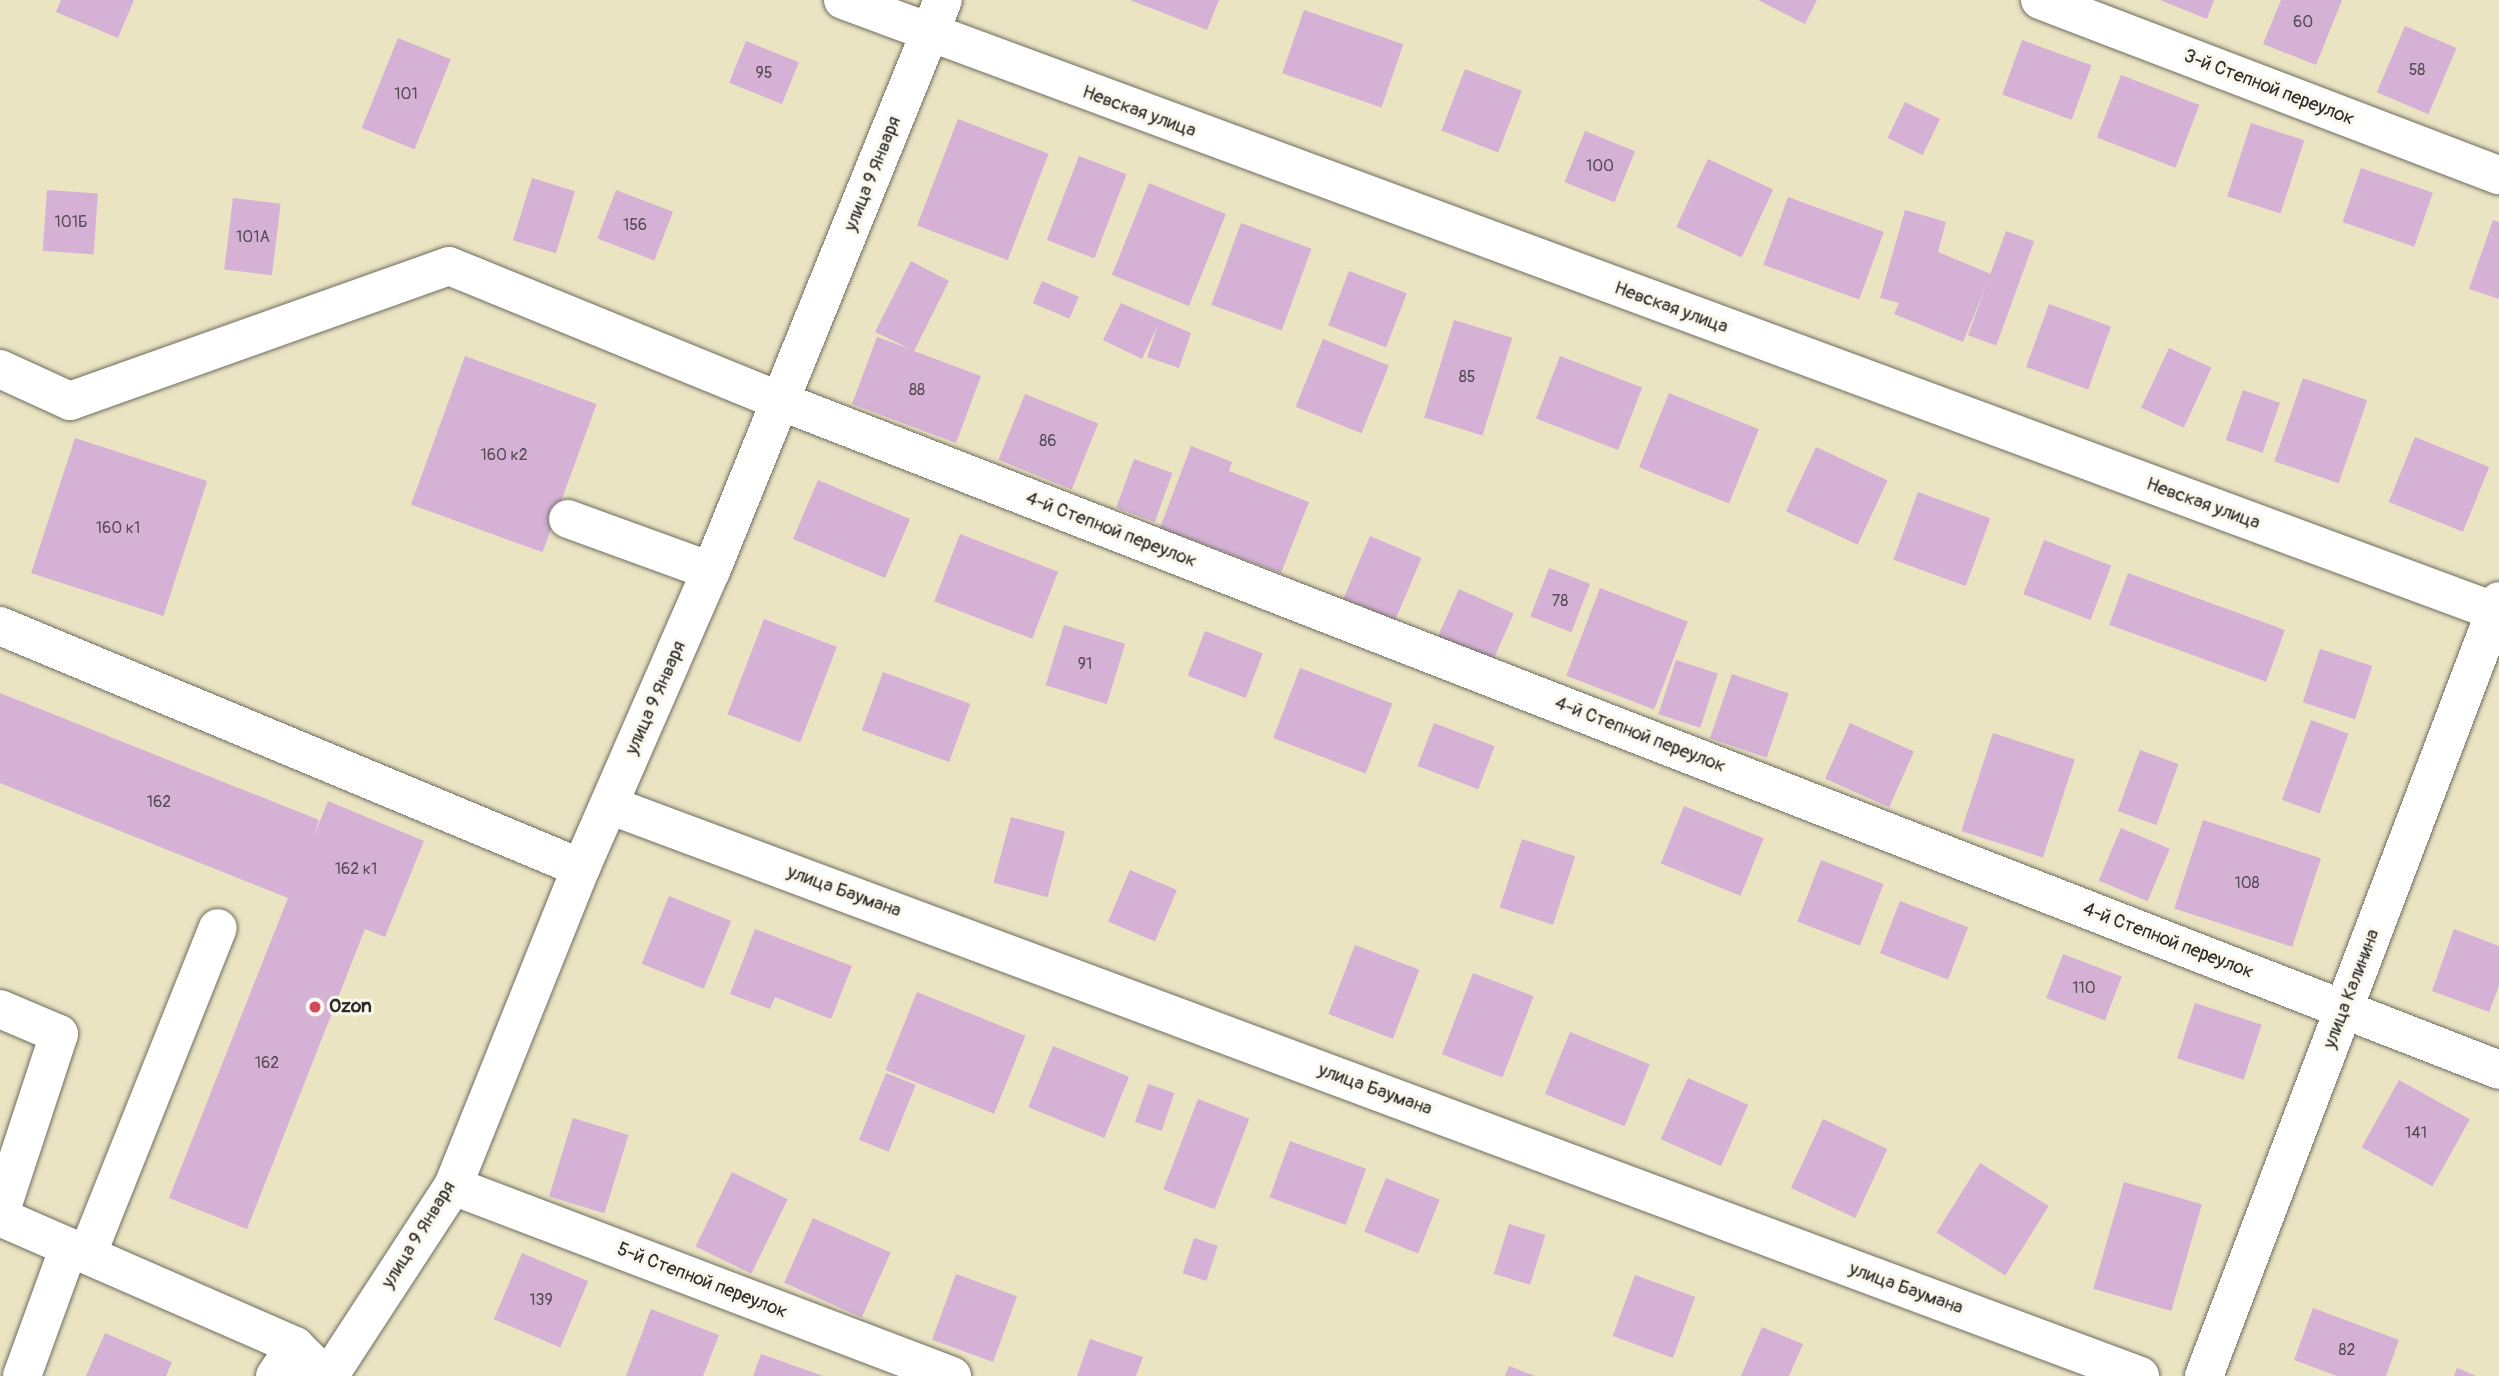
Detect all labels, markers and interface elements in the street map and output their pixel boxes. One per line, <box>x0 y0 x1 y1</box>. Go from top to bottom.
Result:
house number: 60 <box>2293 12 2313 32</box>
street label: 3-й Степной переулок <box>2181 45 2357 131</box>
house number: 58 <box>2409 60 2425 80</box>
house number: 95 <box>756 63 772 83</box>
street label: Невская улица <box>1079 81 1199 143</box>
house number: 101 <box>394 84 418 104</box>
street label: улица 9 Января <box>840 113 906 235</box>
house number: 100 <box>1586 156 1614 176</box>
house number: 101Б <box>54 212 88 232</box>
house number: 156 <box>623 215 647 235</box>
house number: 101А <box>236 227 270 247</box>
street label: Невская улица <box>1611 277 1731 339</box>
house number: 85 <box>1459 367 1475 387</box>
house number: 88 <box>909 380 925 400</box>
house number: 86 <box>1039 431 1057 451</box>
house number: 160 к2 <box>480 445 528 465</box>
street label: Невская улица <box>2143 473 2263 535</box>
street label: 4-й Степной переулок <box>1022 487 1200 573</box>
house number: 160 к1 <box>96 518 140 538</box>
house number: 78 <box>1552 591 1568 611</box>
street label: улица 9 Января <box>621 638 691 758</box>
house number: 91 <box>1078 654 1092 674</box>
street label: 4-й Степной переулок <box>1551 692 1729 778</box>
house number: 162 <box>147 792 171 812</box>
house number: 162 к1 <box>335 859 377 879</box>
street label: улица Баумана <box>784 861 904 923</box>
house number: 108 <box>2234 873 2260 893</box>
street label: 4-й Степной переулок <box>2079 898 2257 984</box>
street label: улица Калинина <box>2319 926 2385 1052</box>
house number: 110 <box>2072 978 2096 998</box>
place label: Ozon <box>329 996 372 1018</box>
marker: Ozon <box>307 999 323 1015</box>
house number: 162 <box>255 1053 279 1073</box>
street label: улица Баумана <box>1315 1059 1435 1121</box>
house number: 141 <box>2405 1123 2427 1143</box>
street label: улица 9 Января <box>377 1177 461 1293</box>
street label: 5-й Степной переулок <box>614 1238 790 1324</box>
street label: улица Баумана <box>1846 1258 1966 1320</box>
house number: 139 <box>529 1290 553 1310</box>
house number: 82 <box>2338 1340 2356 1360</box>

